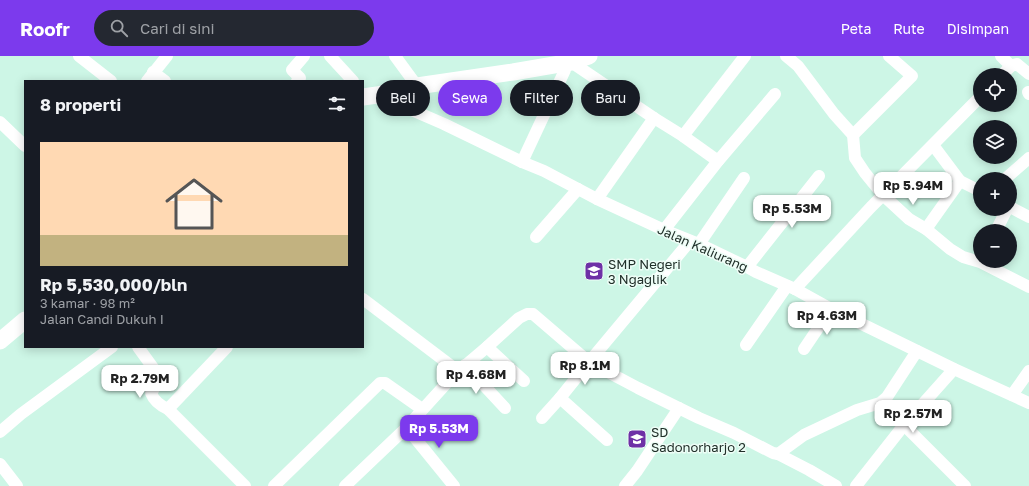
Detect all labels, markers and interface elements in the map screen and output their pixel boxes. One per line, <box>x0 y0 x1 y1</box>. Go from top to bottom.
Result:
search box <box>94 10 374 46</box>
text: Roofr <box>20 17 70 40</box>
icon: search <box>108 17 130 39</box>
text: Cari di sini <box>140 19 214 37</box>
text: Peta <box>841 20 871 37</box>
text: Rute <box>893 20 925 37</box>
text: Disimpan <box>947 20 1009 37</box>
map controls <box>973 68 1017 268</box>
button: locate <box>973 68 1017 112</box>
chip: Beli <box>376 80 430 116</box>
chip: Sewa <box>438 80 502 116</box>
chip: Filter <box>510 80 573 116</box>
chip: Baru <box>581 80 640 116</box>
icon: filters <box>326 93 348 115</box>
text: 8 properti <box>40 94 121 115</box>
button: layers <box>973 120 1017 164</box>
icon: home <box>158 168 230 240</box>
pin: Rp 5.94M <box>872 172 954 206</box>
button: + <box>973 172 1017 216</box>
text: Rp 5.94M <box>883 177 943 193</box>
pin: Rp 5.53M <box>751 195 833 229</box>
text: Rp 5.53M <box>762 200 822 216</box>
street label: Jalan Kaliurang <box>655 221 751 275</box>
button: − <box>973 224 1017 268</box>
place label: SMP Negeri 3 Ngaglik <box>608 256 681 287</box>
school or university icon: SMP Negeri 3 Ngaglik <box>583 260 605 282</box>
text: Rp 5,530,000/bln <box>40 274 187 295</box>
text: 3 kamar · 98 m² <box>40 295 135 311</box>
pin: Rp 4.63M <box>786 302 868 336</box>
text: Rp 4.63M <box>797 307 857 323</box>
text: Jalan Candi Dukuh I <box>40 311 164 327</box>
pin: Rp 8.1M <box>548 352 622 386</box>
text: Rp 8.1M <box>559 357 611 373</box>
pin: Rp 4.68M <box>435 361 517 395</box>
pin: Rp 2.79M <box>99 365 181 399</box>
text: Rp 4.68M <box>446 366 506 382</box>
text: Rp 2.79M <box>110 370 170 386</box>
pin: Rp 2.57M <box>872 400 954 434</box>
text: Rp 2.57M <box>884 405 942 421</box>
pin: Rp 5.53M <box>398 415 480 449</box>
text: Rp 5.53M <box>409 420 469 436</box>
place label: SD Sadonorharjo 2 <box>651 424 746 455</box>
school or university icon: SD Sadonorharjo 2 <box>626 428 648 450</box>

